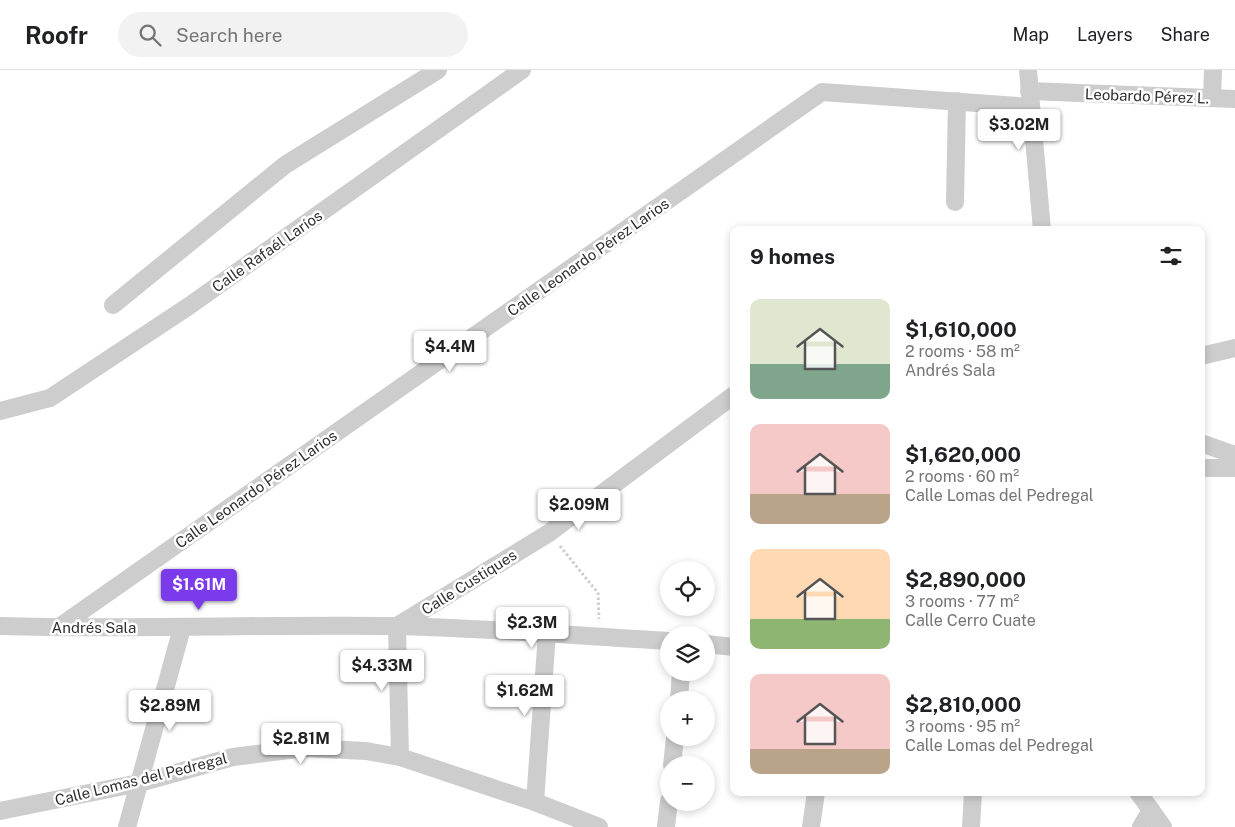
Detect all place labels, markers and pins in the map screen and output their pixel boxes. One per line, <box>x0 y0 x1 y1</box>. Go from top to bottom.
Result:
pin: $3.02M <box>978 108 1060 151</box>
pin: $4.4M <box>415 330 485 373</box>
pin: $2.09M <box>538 488 620 531</box>
pin: $1.61M <box>158 568 240 611</box>
pin: $2.3M <box>497 606 567 649</box>
pin: $4.33M <box>341 650 423 692</box>
pin: $1.62M <box>484 674 566 717</box>
pin: $2.89M <box>129 690 211 732</box>
pin: $2.81M <box>260 722 342 765</box>

